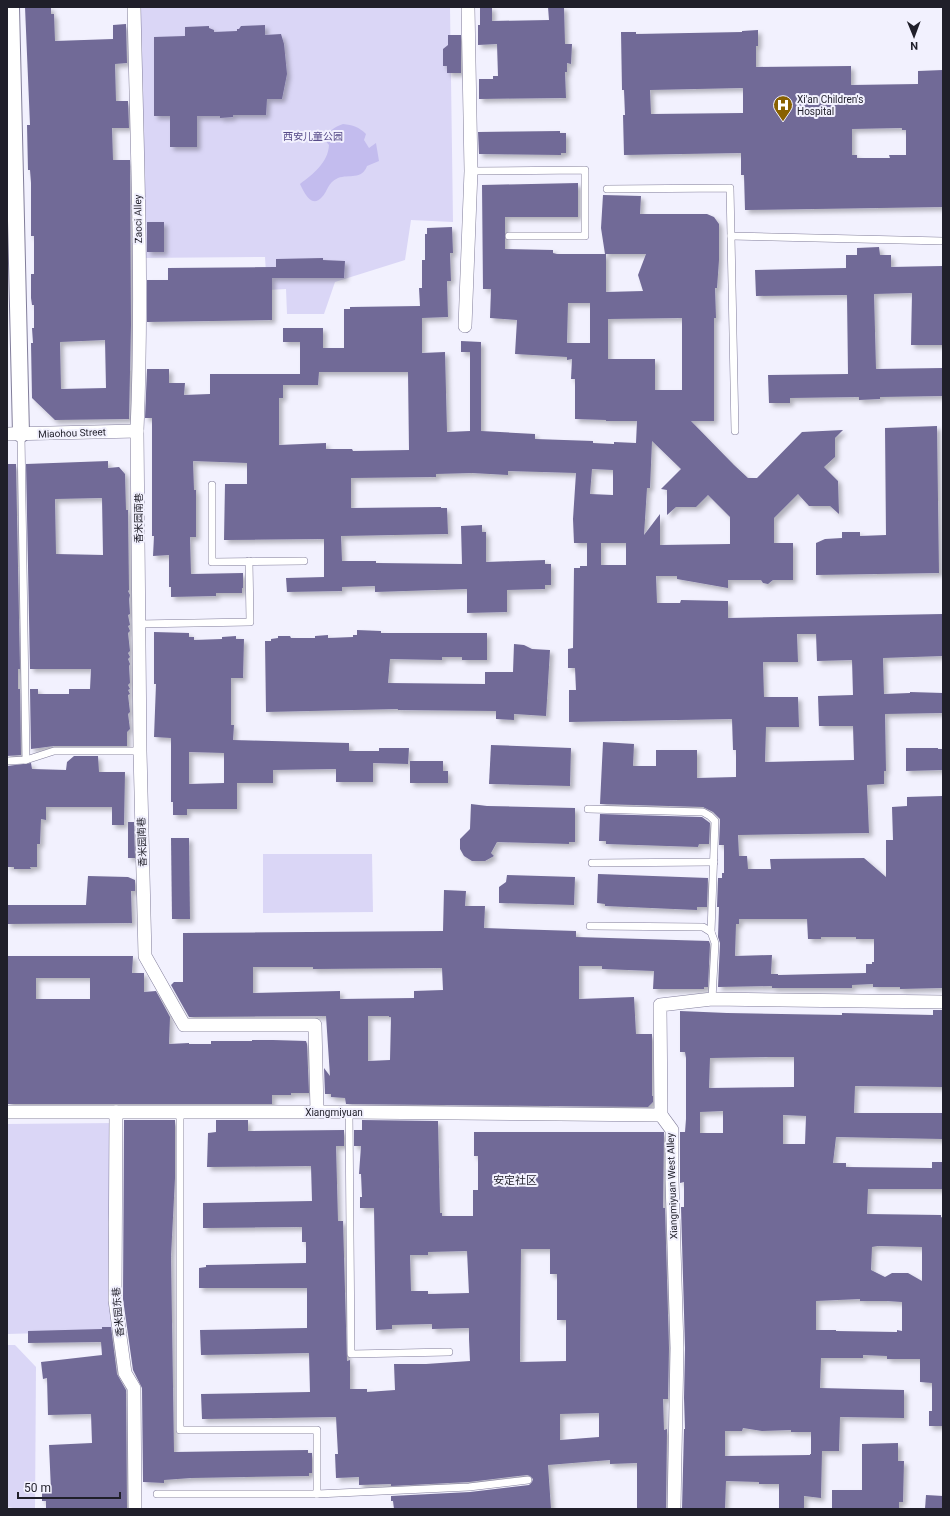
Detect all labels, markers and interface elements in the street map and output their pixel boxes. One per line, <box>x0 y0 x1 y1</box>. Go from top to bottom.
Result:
north arrow <box>894 16 934 56</box>
text: N <box>910 39 918 52</box>
hospital icon: Xi'an Children's Hospital <box>772 94 794 122</box>
place label: Xi'an Children's Hospital <box>797 94 863 117</box>
park label: 西安儿童公园 <box>283 131 343 142</box>
street label: Zaoci Alley <box>132 194 144 243</box>
street label: Miaohou Street <box>38 426 106 440</box>
street label: 香米园南巷 <box>133 493 144 543</box>
street label: 香米园南巷 <box>136 817 148 867</box>
street label: Xiangmiyuan <box>305 1107 363 1118</box>
street label: Xiangmiyuan West Alley <box>665 1132 679 1239</box>
district label: 安定社区 <box>493 1174 537 1187</box>
street label: 香米园东巷 <box>110 1287 126 1337</box>
scale bar <box>18 1474 120 1500</box>
text: 50 m <box>24 1481 51 1495</box>

